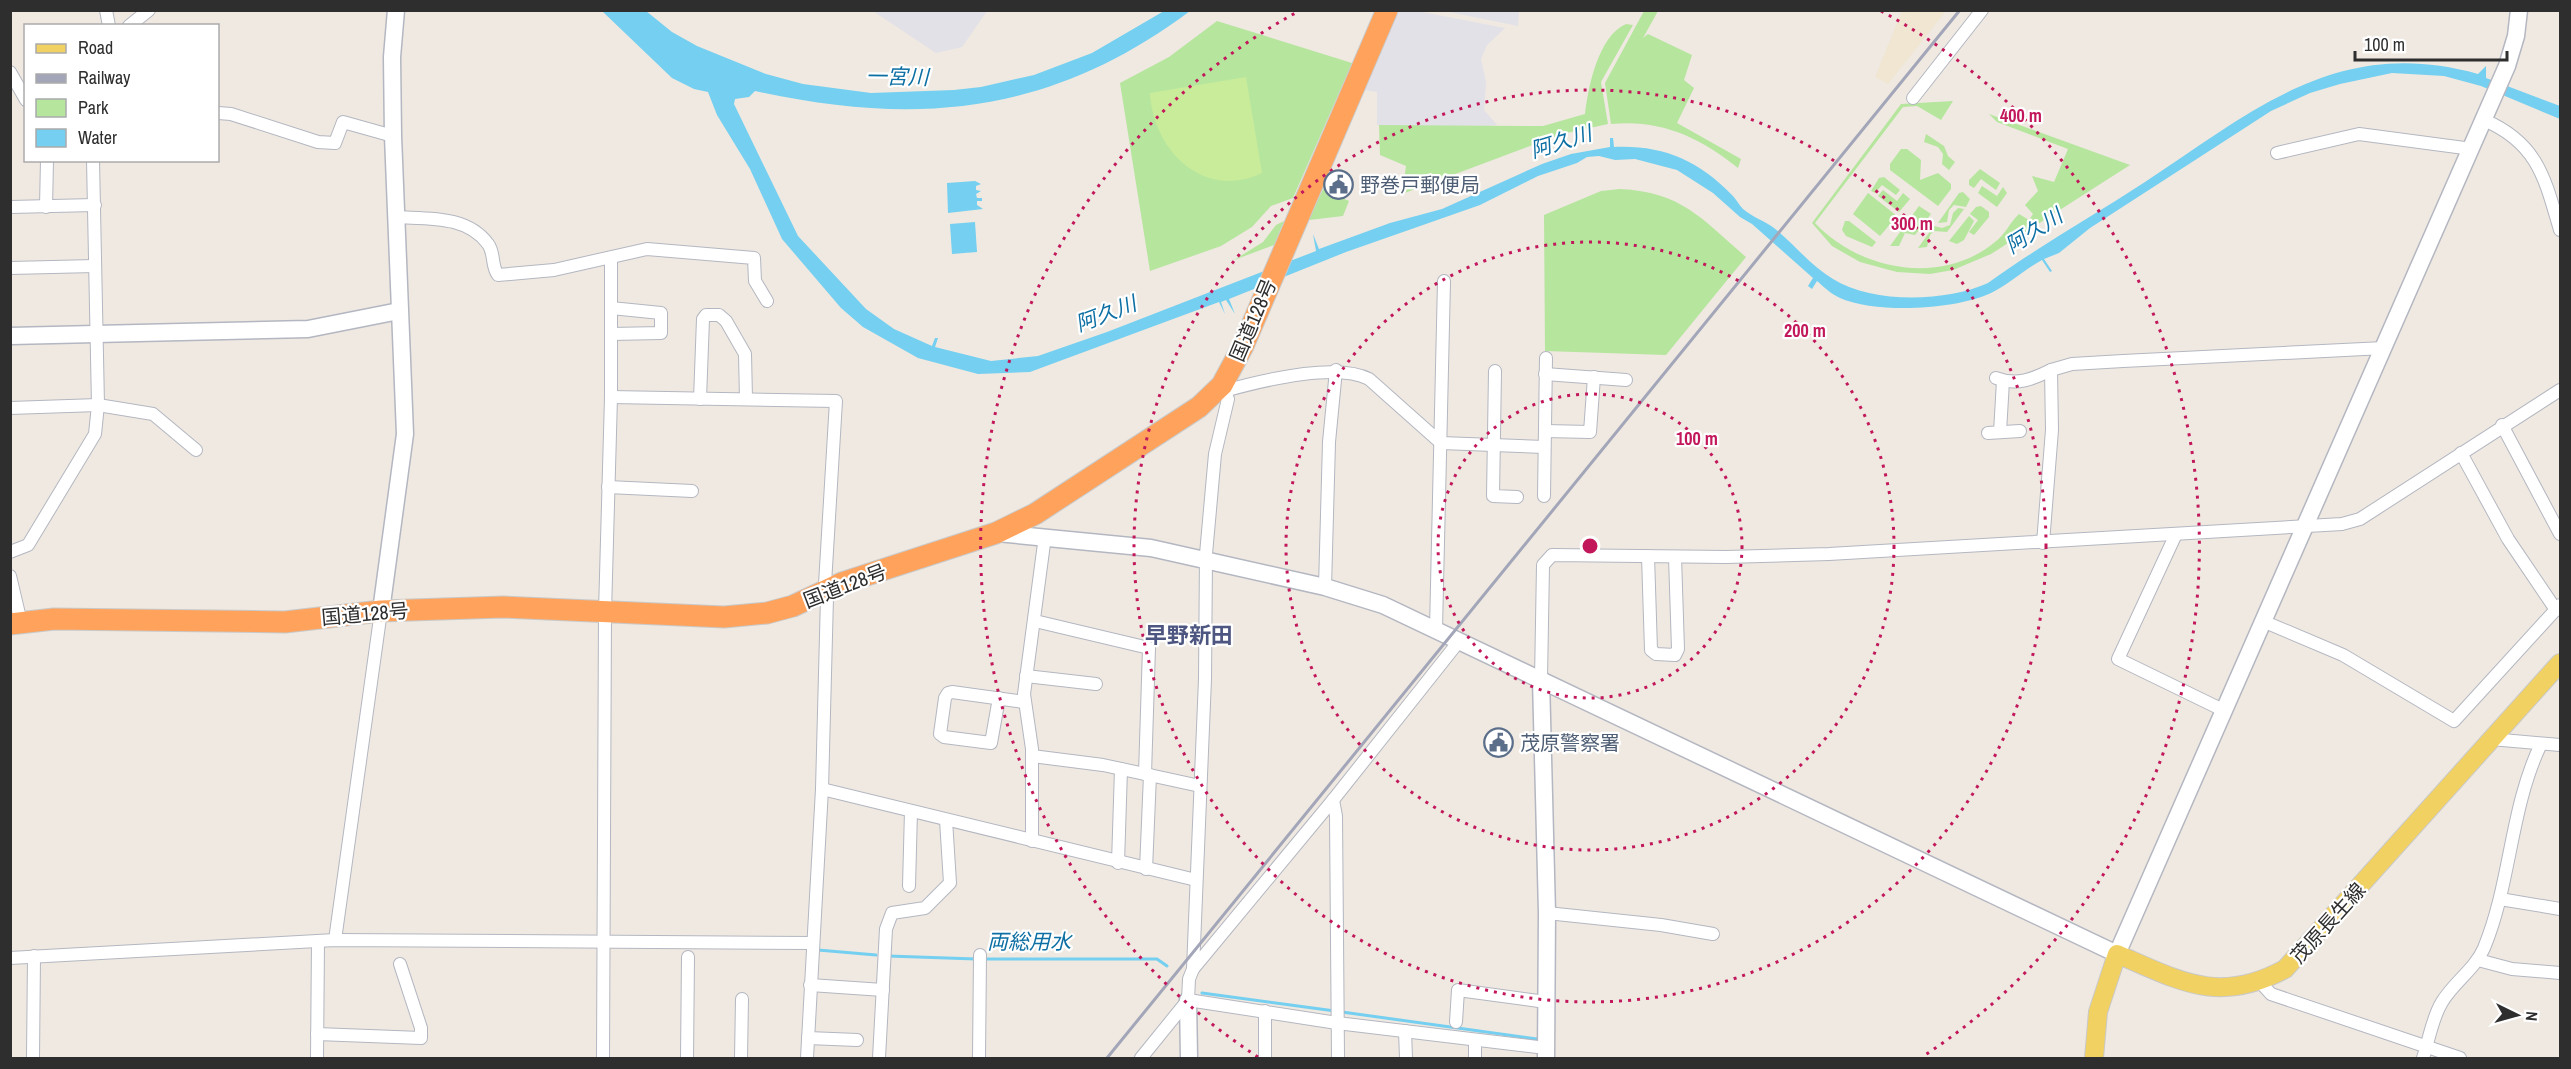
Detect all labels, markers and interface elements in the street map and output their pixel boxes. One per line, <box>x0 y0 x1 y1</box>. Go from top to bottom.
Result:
legend <box>24 24 219 162</box>
scale bar <box>2355 24 2506 62</box>
text: 100 m <box>2364 32 2405 57</box>
text: Road <box>78 35 113 60</box>
water label: 一宮川 <box>865 61 931 92</box>
text: Railway <box>78 65 131 90</box>
text: Park <box>78 95 109 120</box>
text: 400 m <box>2000 103 2042 128</box>
water label: 阿久川 <box>1526 118 1597 165</box>
text: Water <box>78 125 117 150</box>
public building icon: 野巻戸郵便局 <box>1323 169 1355 201</box>
place label: 野巻戸郵便局 <box>1360 171 1480 198</box>
water label: 阿久川 <box>1999 200 2070 260</box>
text: 300 m <box>1891 211 1933 236</box>
street label: 国道128号 <box>1223 274 1282 365</box>
water label: 阿久川 <box>1071 288 1142 338</box>
text: 200 m <box>1784 318 1826 343</box>
text: 100 m <box>1676 426 1718 451</box>
centre of rings <box>1580 536 1600 556</box>
street label: 国道128号 <box>799 557 890 614</box>
street label: 国道128号 <box>320 596 410 631</box>
district label: 早野新田 <box>1145 620 1233 650</box>
public building icon: 茂原警察署 <box>1483 727 1515 759</box>
place label: 茂原警察署 <box>1520 729 1620 756</box>
street label: 茂原長生線 <box>2284 876 2371 969</box>
water label: 両総用水 <box>987 927 1073 956</box>
north arrow <box>2487 985 2547 1045</box>
text: N <box>2521 1011 2543 1022</box>

